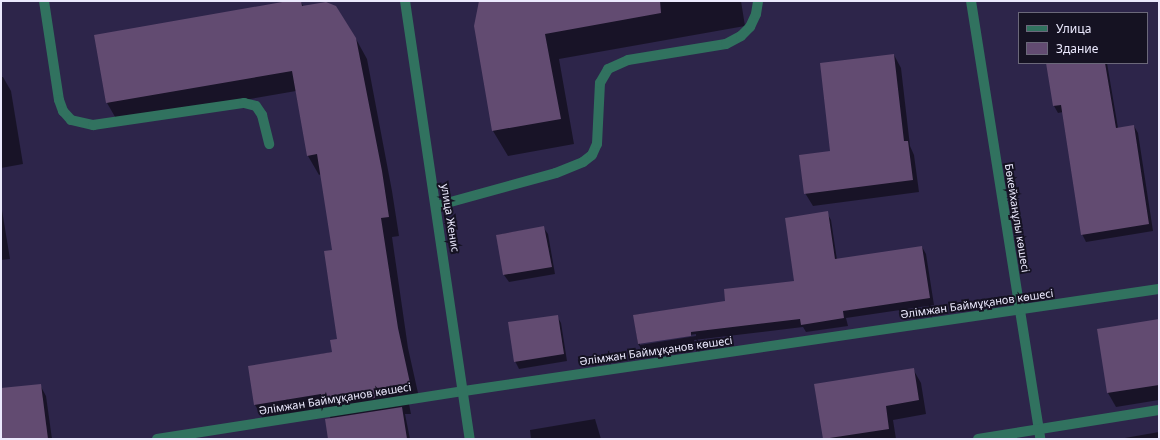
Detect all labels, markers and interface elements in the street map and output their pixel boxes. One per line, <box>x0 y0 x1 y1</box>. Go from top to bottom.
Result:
legend <box>1018 12 1148 64</box>
text: Улица <box>1056 20 1091 37</box>
text: Здание <box>1056 40 1098 57</box>
street label: Бөкейханұлы көшесі <box>1002 163 1032 273</box>
street label: улица Женис <box>438 183 462 253</box>
street label: Әлімжан Баймұқанов көшесі <box>900 287 1054 321</box>
street label: Әлімжан Баймұқанов көшесі <box>579 334 733 368</box>
street label: Әлімжан Баймұқанов көшесі <box>258 380 412 418</box>

